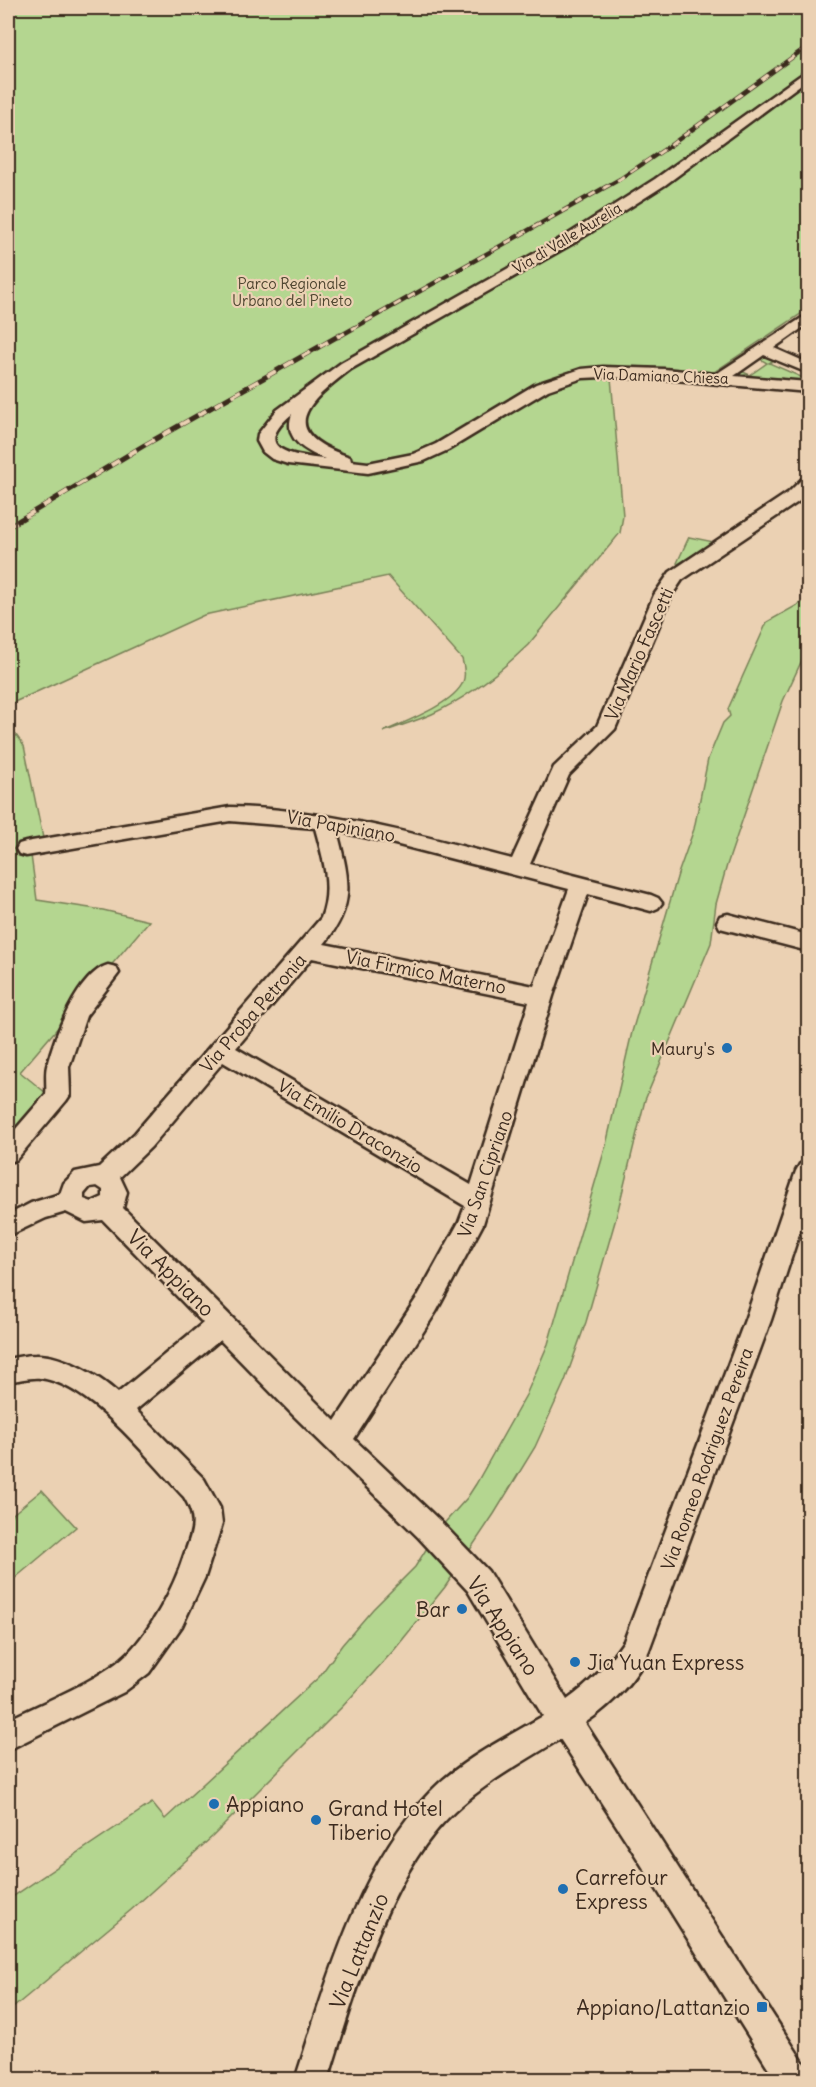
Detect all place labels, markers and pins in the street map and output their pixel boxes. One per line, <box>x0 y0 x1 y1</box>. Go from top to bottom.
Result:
place label: Maury's <box>651 1037 715 1060</box>
marker: Maury's <box>720 1041 734 1055</box>
place label: Bar <box>416 1596 450 1623</box>
marker: Bar <box>455 1602 469 1616</box>
place label: Jia Yuan Express <box>587 1649 744 1676</box>
marker: Jia Yuan Express <box>568 1655 582 1669</box>
place label: Appiano <box>226 1791 304 1818</box>
place label: Grand Hotel Tiberio <box>328 1795 443 1846</box>
marker: Appiano <box>207 1797 221 1811</box>
marker: Grand Hotel Tiberio <box>309 1813 323 1827</box>
place label: Carrefour Express <box>575 1864 668 1915</box>
marker: Carrefour Express <box>556 1882 570 1896</box>
place label: Appiano/Lattanzio <box>576 1994 750 2021</box>
marker: Appiano/Lattanzio <box>755 2000 769 2014</box>

